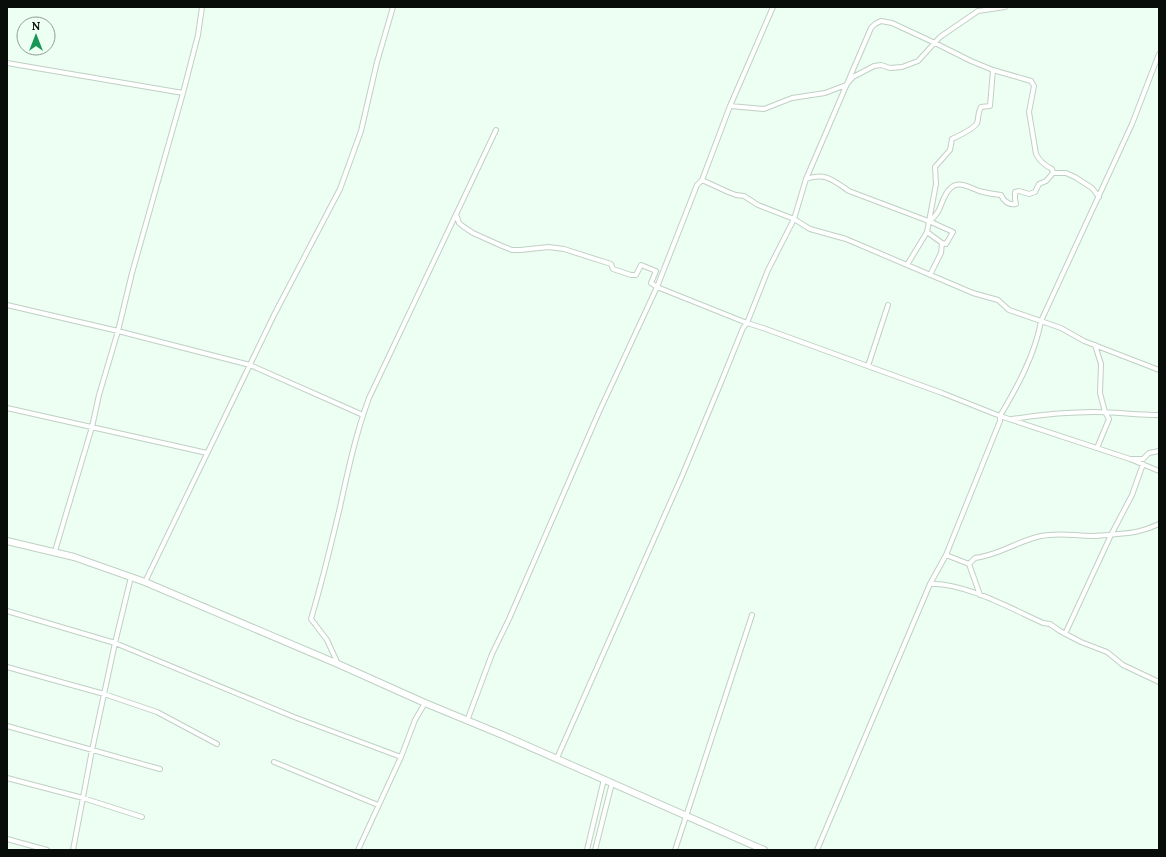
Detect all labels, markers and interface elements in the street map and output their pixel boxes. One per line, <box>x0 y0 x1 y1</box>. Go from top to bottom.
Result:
north arrow <box>16 16 56 56</box>
text: N <box>32 19 41 33</box>

